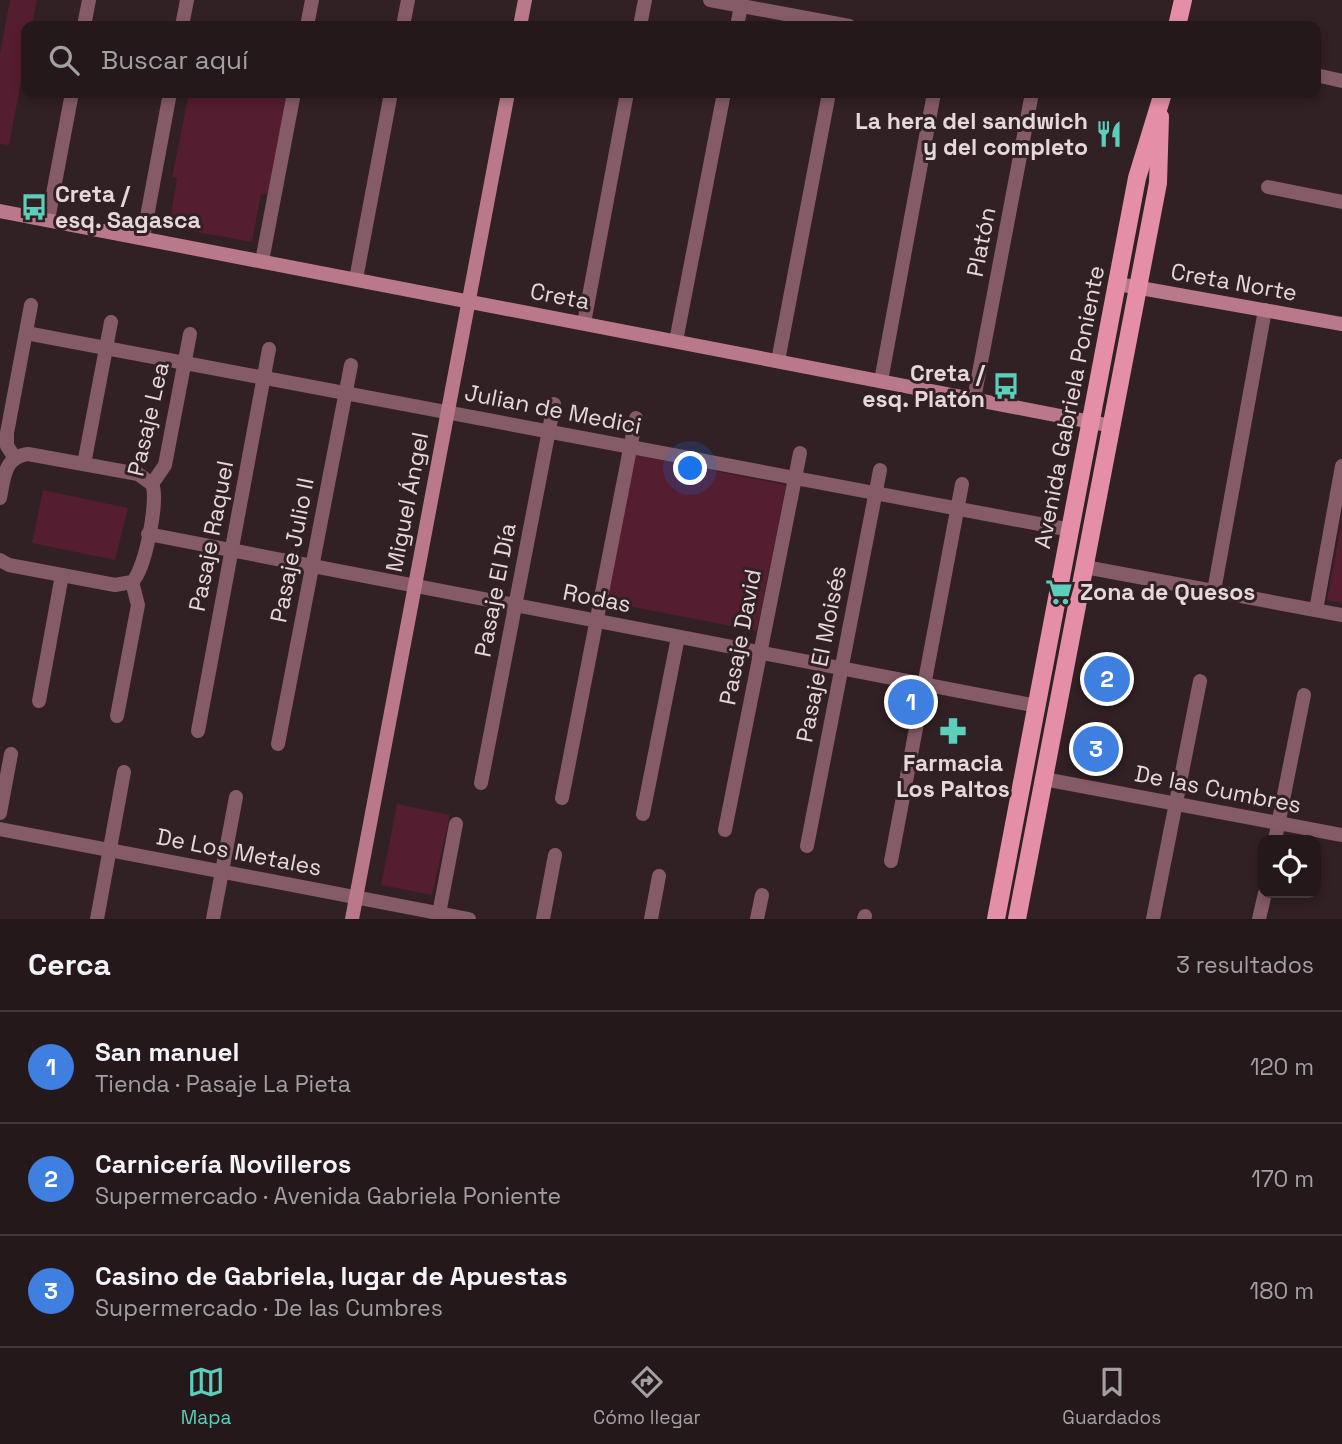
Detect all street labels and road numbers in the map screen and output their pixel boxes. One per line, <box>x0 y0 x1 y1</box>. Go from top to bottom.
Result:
street label: Platón <box>960 205 1002 279</box>
street label: Creta Norte <box>1168 256 1300 308</box>
street label: Avenida Gabriela Poniente <box>1027 263 1111 551</box>
street label: Creta <box>528 276 592 316</box>
street label: Pasaje Lea <box>120 359 176 479</box>
street label: Julian de Medici <box>462 377 644 441</box>
street label: Miguel Ángel <box>379 430 435 574</box>
street label: Pasaje Raquel <box>182 458 240 614</box>
street label: Pasaje Julio II <box>263 475 321 625</box>
street label: Pasaje El Día <box>467 521 523 659</box>
street label: Pasaje El Moisés <box>789 563 853 745</box>
street label: Pasaje David <box>712 566 768 708</box>
street label: Rodas <box>560 577 634 619</box>
street label: De las Cumbres <box>1132 758 1304 820</box>
street label: De Los Metales <box>154 821 324 883</box>

